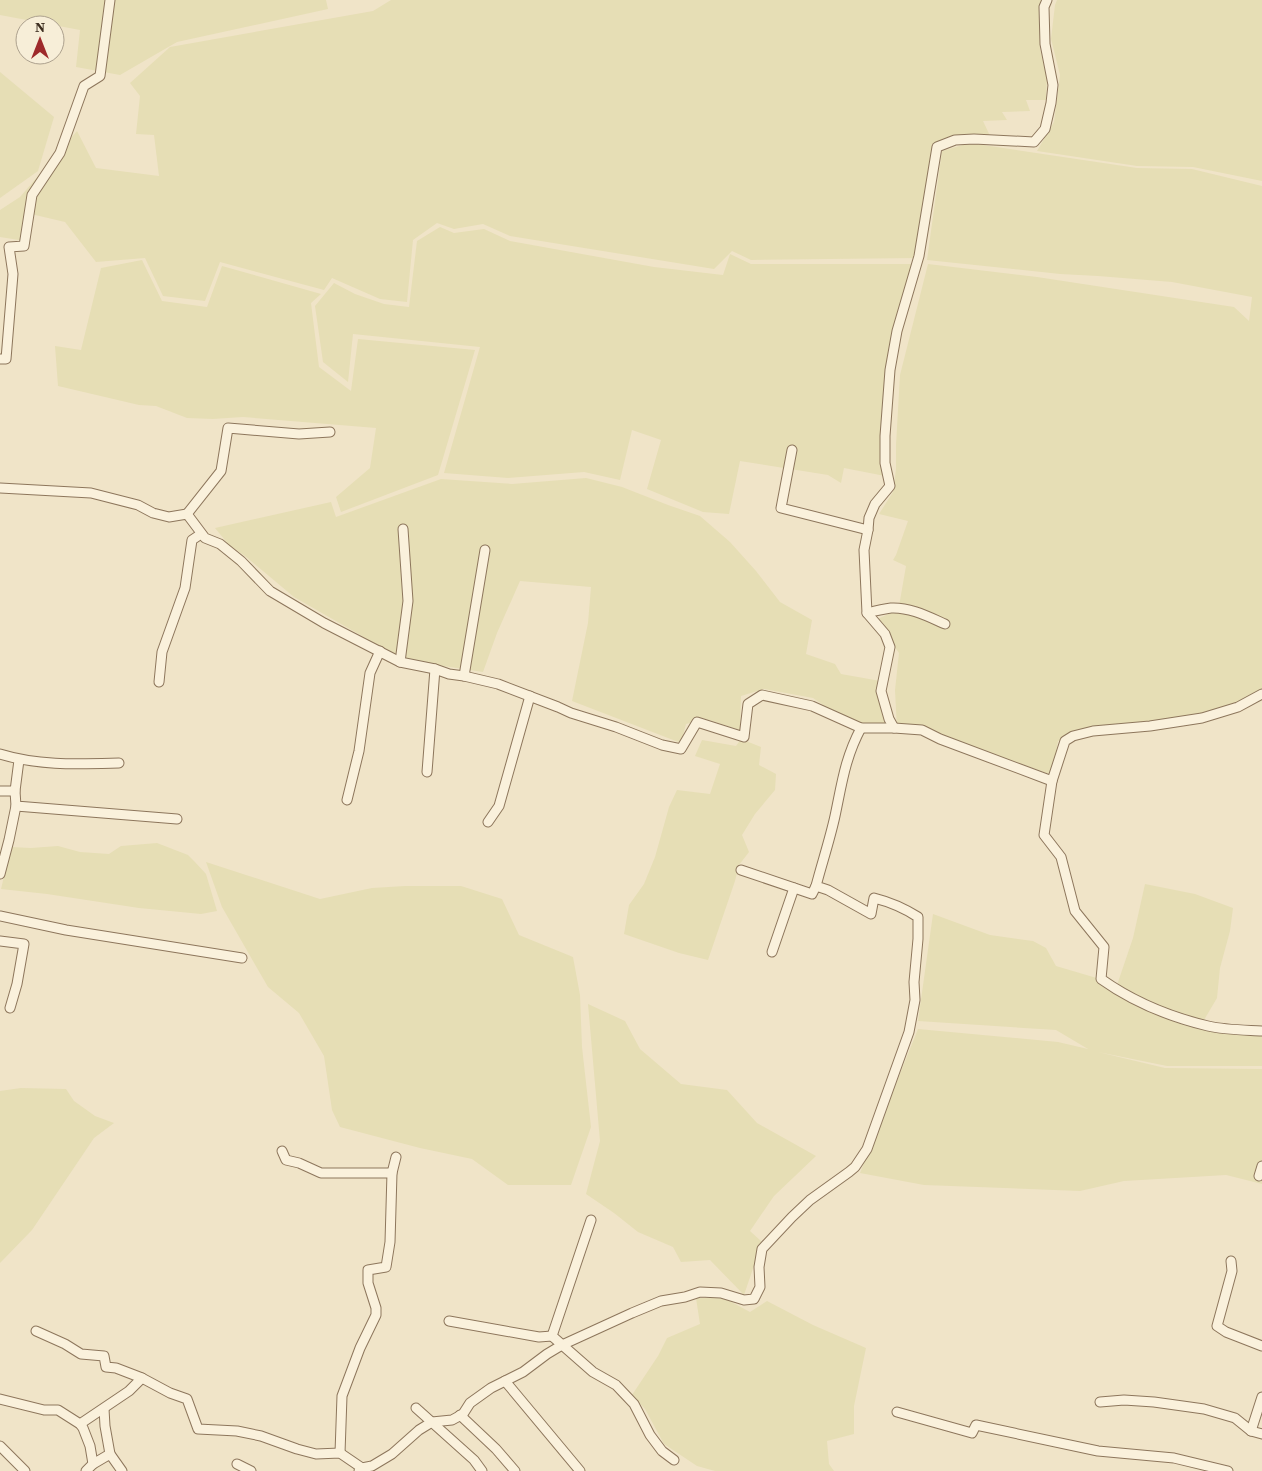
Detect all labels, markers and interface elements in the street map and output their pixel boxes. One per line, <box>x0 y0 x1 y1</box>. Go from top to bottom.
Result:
north arrow <box>15 15 65 65</box>
text: N <box>35 17 45 37</box>

